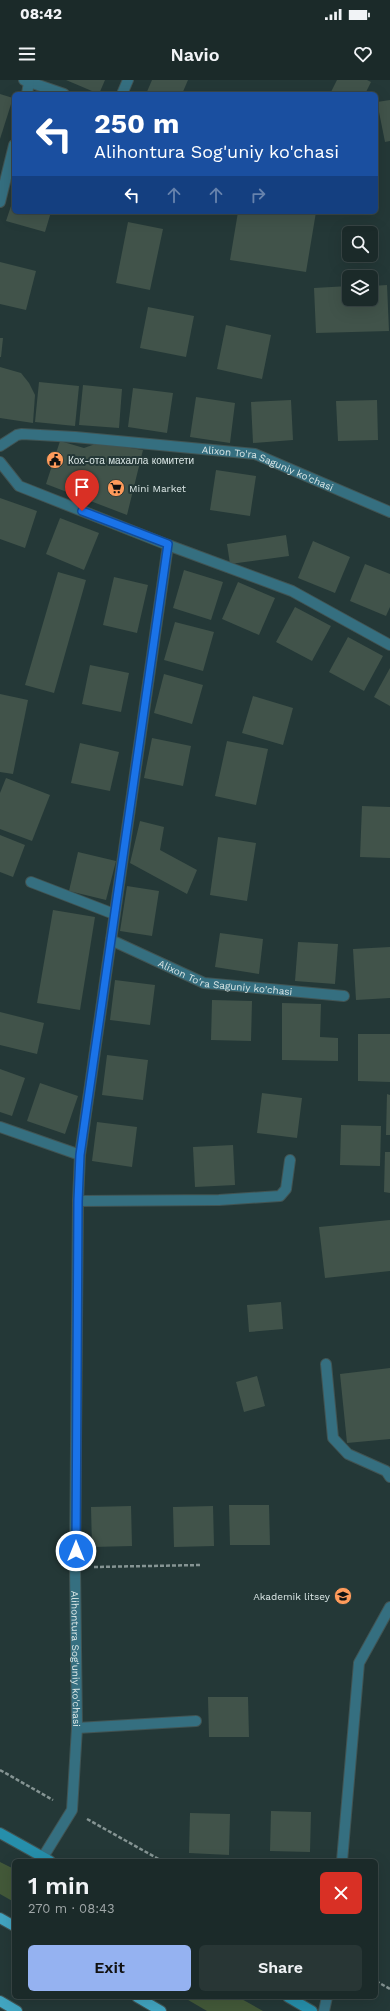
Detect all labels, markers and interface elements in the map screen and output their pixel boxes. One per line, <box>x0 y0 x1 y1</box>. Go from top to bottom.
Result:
text: 08:42 <box>20 5 62 23</box>
icon: menu <box>16 43 38 65</box>
icon: heart <box>352 43 374 65</box>
text: Navio <box>171 44 219 65</box>
text: 250 m <box>94 107 179 140</box>
icon: left <box>28 108 80 160</box>
text: Alihontura Sog'uniy ko'chasi <box>94 141 339 162</box>
icon: left <box>121 184 143 206</box>
icon: ahead <box>163 184 185 206</box>
icon: ahead <box>205 184 227 206</box>
icon: right <box>247 184 269 206</box>
map controls <box>342 226 378 306</box>
button: search <box>342 226 378 262</box>
button: layers <box>342 270 378 306</box>
street label: Alixon To'ra Saguniy ko'chasi <box>201 444 335 493</box>
public building icon: Кох-ота махалла комитети <box>45 450 65 470</box>
place label: Кох-ота махалла комитети <box>68 455 194 466</box>
pin <box>65 470 99 511</box>
icon: arrive <box>71 476 93 498</box>
supermarket icon: Mini Market <box>106 478 126 498</box>
place label: Mini Market <box>129 483 187 494</box>
street label: Alixon To'ra Saguniy ko'chasi <box>157 957 293 997</box>
position arrow <box>55 1530 97 1572</box>
school or university icon: Akademik litsey <box>333 1586 353 1606</box>
street label: Alihontura Sog'uniy ko'chasi <box>70 1591 82 1727</box>
place label: Akademik litsey <box>253 1591 331 1602</box>
text: 1 min <box>28 1872 90 1900</box>
button: close <box>320 1872 362 1914</box>
text: 270 m · 08:43 <box>28 1901 115 1916</box>
button: Exit <box>28 1945 191 1991</box>
button: Share <box>199 1945 362 1991</box>

